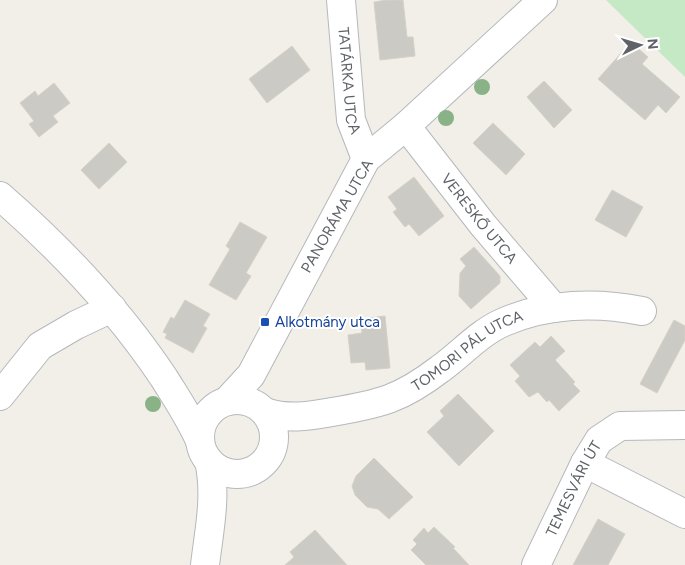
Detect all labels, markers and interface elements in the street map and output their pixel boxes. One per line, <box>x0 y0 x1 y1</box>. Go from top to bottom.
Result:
north arrow <box>615 20 665 70</box>
street label: TATÁRKA UTCA <box>334 26 365 137</box>
text: N <box>644 38 661 50</box>
street label: PANORÁMA UTCA <box>297 156 377 276</box>
street label: VERESKŐ UTCA <box>437 170 521 267</box>
street label: TOMORI PÁL UTCA <box>408 307 525 395</box>
place label: Alkotmány utca <box>275 313 380 331</box>
marker: Alkotmány utca <box>259 316 271 328</box>
street label: TEMESVÁRI ÚT <box>542 437 606 539</box>

